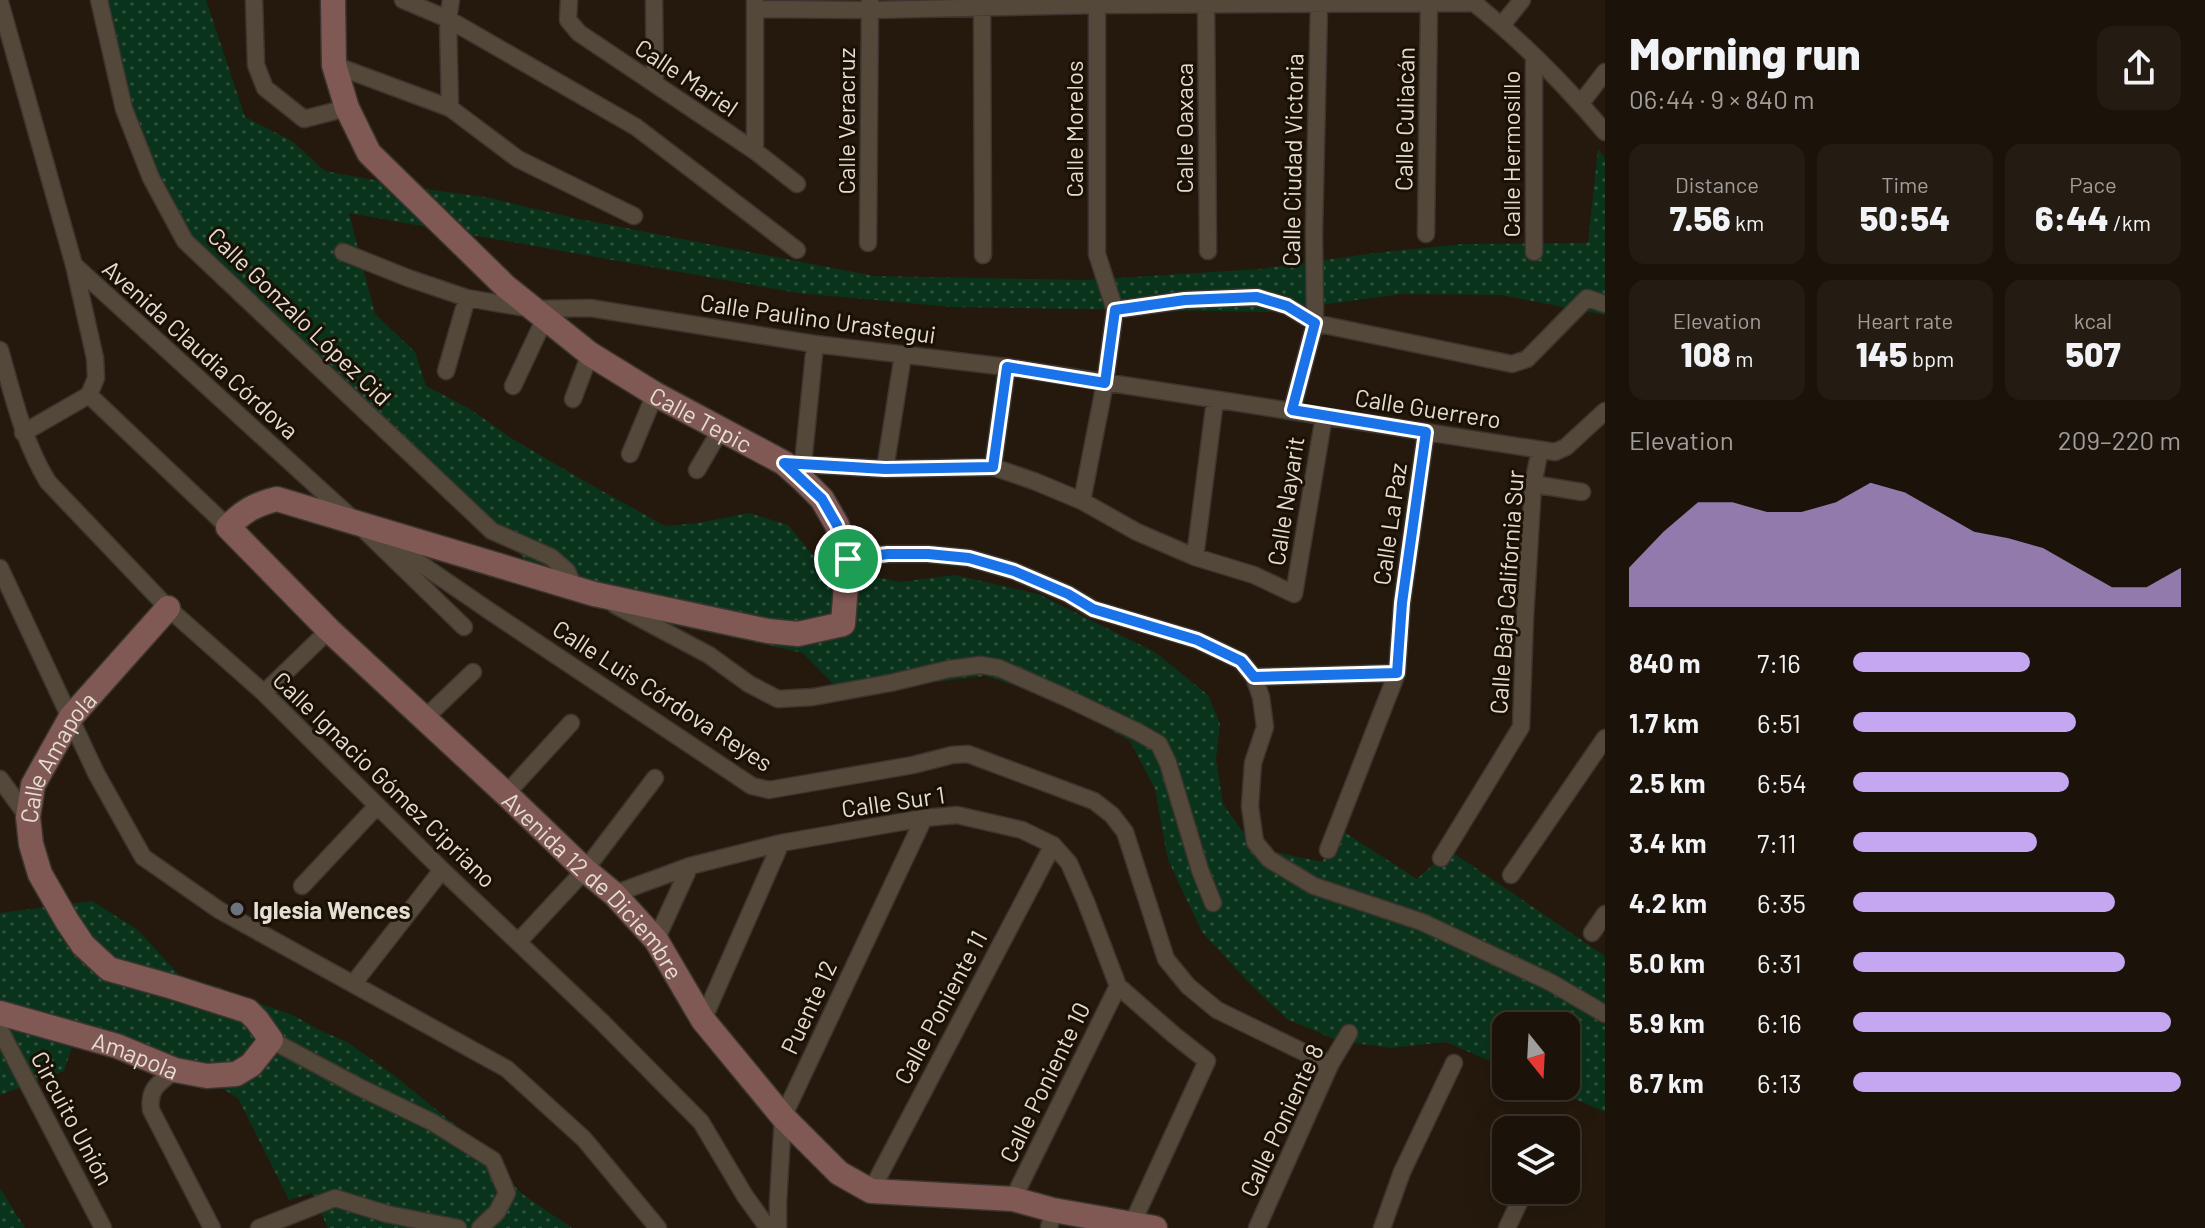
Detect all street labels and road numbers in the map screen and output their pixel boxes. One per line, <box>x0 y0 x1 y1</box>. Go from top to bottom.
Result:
street label: Calle Mariel <box>630 32 744 122</box>
street label: Calle Culiacán <box>1388 47 1420 191</box>
street label: Calle Veracruz <box>831 48 860 194</box>
street label: Calle Ciudad Victoria <box>1276 53 1308 267</box>
street label: Calle Morelos <box>1059 60 1088 198</box>
street label: Calle Oaxaca <box>1169 63 1198 193</box>
street label: Calle Hermosillo <box>1496 70 1525 238</box>
street label: Calle Gonzalo López Cid <box>202 221 398 411</box>
street label: Avenida Claudia Córdova <box>97 253 305 445</box>
street label: Calle Paulino Urastegui <box>698 287 938 349</box>
street label: Calle Tepic <box>645 380 758 458</box>
street label: Calle Guerrero <box>1353 382 1503 434</box>
street label: Calle Nayarit <box>1260 434 1310 568</box>
street label: Calle La Paz <box>1366 461 1412 587</box>
street label: Calle Baja California Sur <box>1483 469 1529 715</box>
street label: Calle Luis Córdova Reyes <box>548 613 778 777</box>
street label: Calle Ignacio Gómez Cipriano <box>268 665 502 893</box>
street label: Calle Amapola <box>13 685 102 825</box>
street label: Calle Sur 1 <box>839 779 947 823</box>
street label: Avenida 12 de Diciembre <box>497 785 690 984</box>
street label: Calle Poniente 11 <box>887 925 993 1089</box>
street label: Puente 12 <box>774 956 842 1058</box>
street label: Calle Poniente 10 <box>993 997 1095 1167</box>
street label: Amapola <box>89 1025 183 1085</box>
street label: Calle Poniente 8 <box>1233 1039 1329 1201</box>
street label: Circuito Unión <box>26 1046 120 1190</box>

